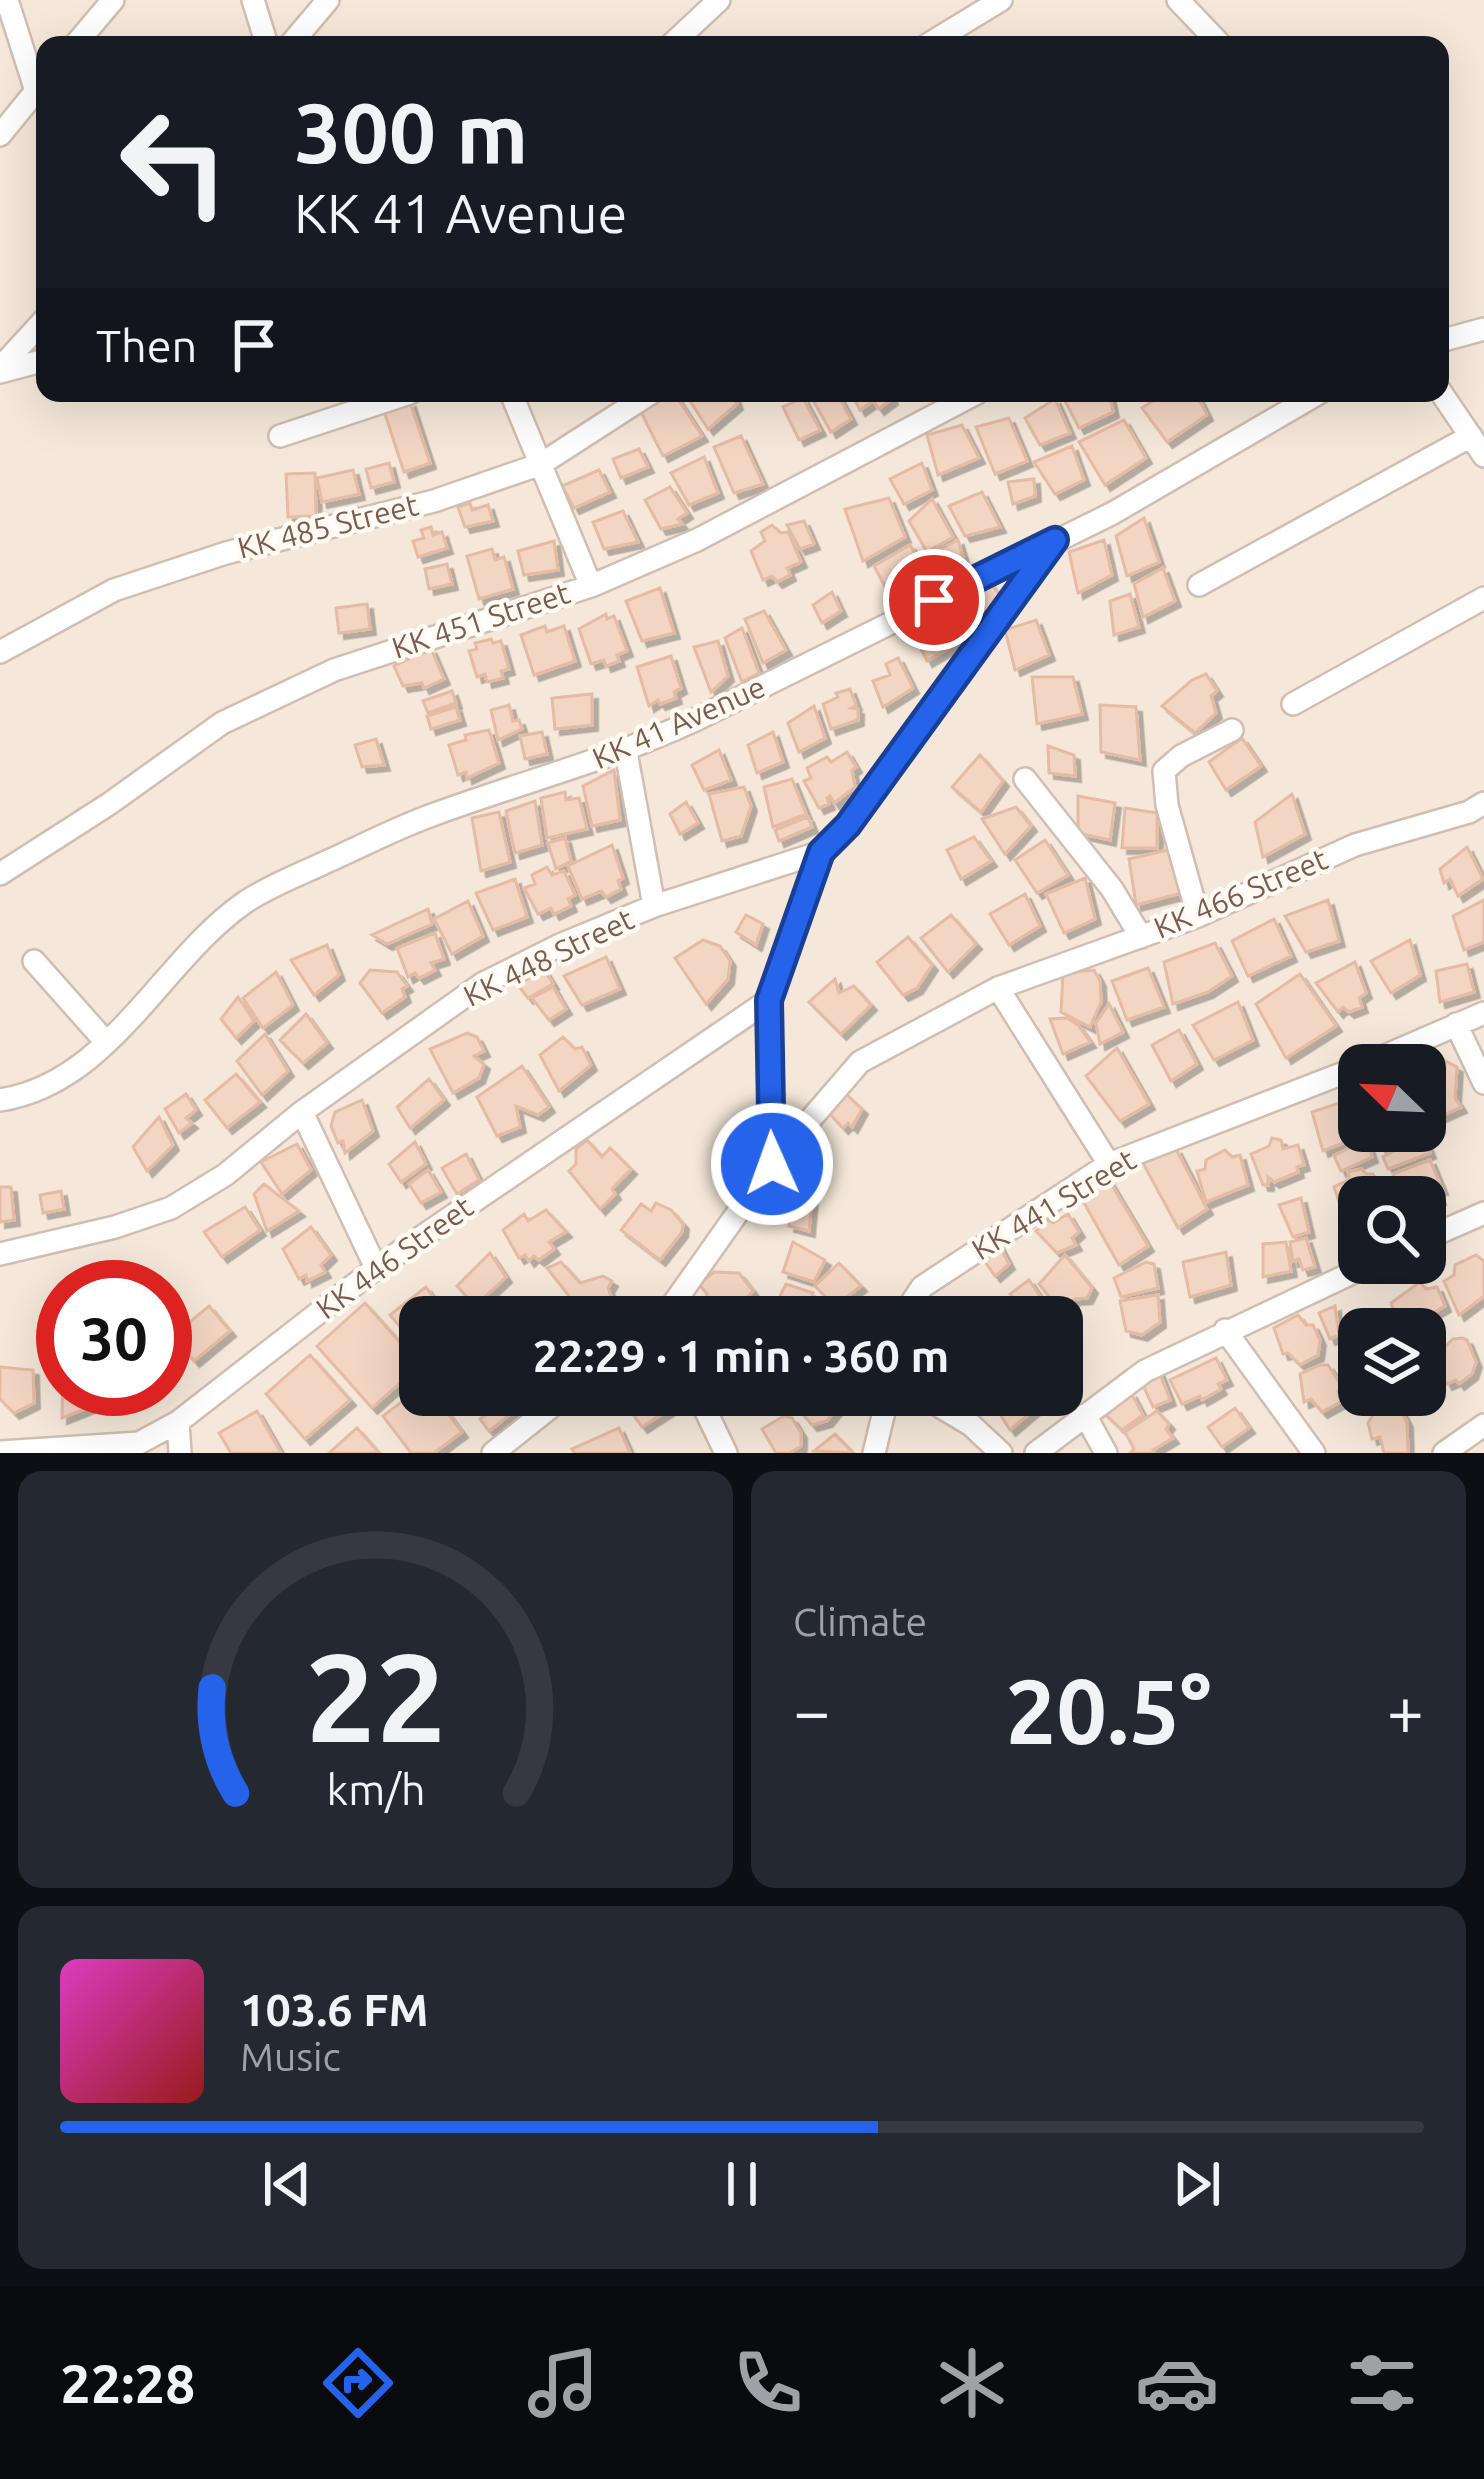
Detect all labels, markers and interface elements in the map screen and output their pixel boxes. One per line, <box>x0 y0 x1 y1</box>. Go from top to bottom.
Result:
icon: left <box>96 84 252 240</box>
text: 300 m <box>294 85 528 179</box>
text: KK 41 Avenue <box>294 183 627 243</box>
icon: arrive <box>221 312 287 378</box>
text: Then <box>96 320 197 371</box>
street label: KK 485 Street <box>234 487 422 565</box>
pin <box>883 549 985 651</box>
icon: arrive <box>901 567 967 633</box>
street label: KK 451 Street <box>388 575 574 665</box>
street label: KK 41 Avenue <box>587 669 770 775</box>
street label: KK 466 Street <box>1149 841 1332 945</box>
street label: KK 448 Street <box>458 901 639 1013</box>
north arrow <box>1338 1044 1446 1152</box>
map controls <box>1338 1044 1446 1416</box>
position arrow <box>709 1101 835 1227</box>
street label: KK 441 Street <box>966 1142 1142 1266</box>
button: search <box>1338 1176 1446 1284</box>
street label: KK 446 Street <box>310 1189 479 1325</box>
speed limit sign: 30 <box>36 1260 192 1416</box>
button: layers <box>1338 1308 1446 1416</box>
text: 22:29 · 1 min · 360 m <box>533 1330 949 1381</box>
text: Climate <box>793 1600 927 1643</box>
text: 22 <box>305 1626 446 1766</box>
text: 20.5° <box>1005 1660 1212 1761</box>
text: − <box>793 1673 830 1747</box>
text: + <box>1387 1673 1424 1747</box>
text: km/h <box>326 1764 425 1812</box>
text: 103.6 FM <box>240 1984 429 2035</box>
text: Music <box>240 2035 341 2078</box>
icon: previous <box>254 2151 320 2217</box>
icon: pause <box>709 2151 775 2217</box>
icon: next <box>1164 2151 1230 2217</box>
icon: directions <box>316 2341 400 2425</box>
icon: music <box>521 2341 605 2425</box>
icon: phone <box>726 2341 810 2425</box>
icon: climate <box>930 2341 1014 2425</box>
icon: car <box>1135 2341 1219 2425</box>
icon: filters <box>1340 2341 1424 2425</box>
text: 22:28 <box>60 2353 195 2413</box>

